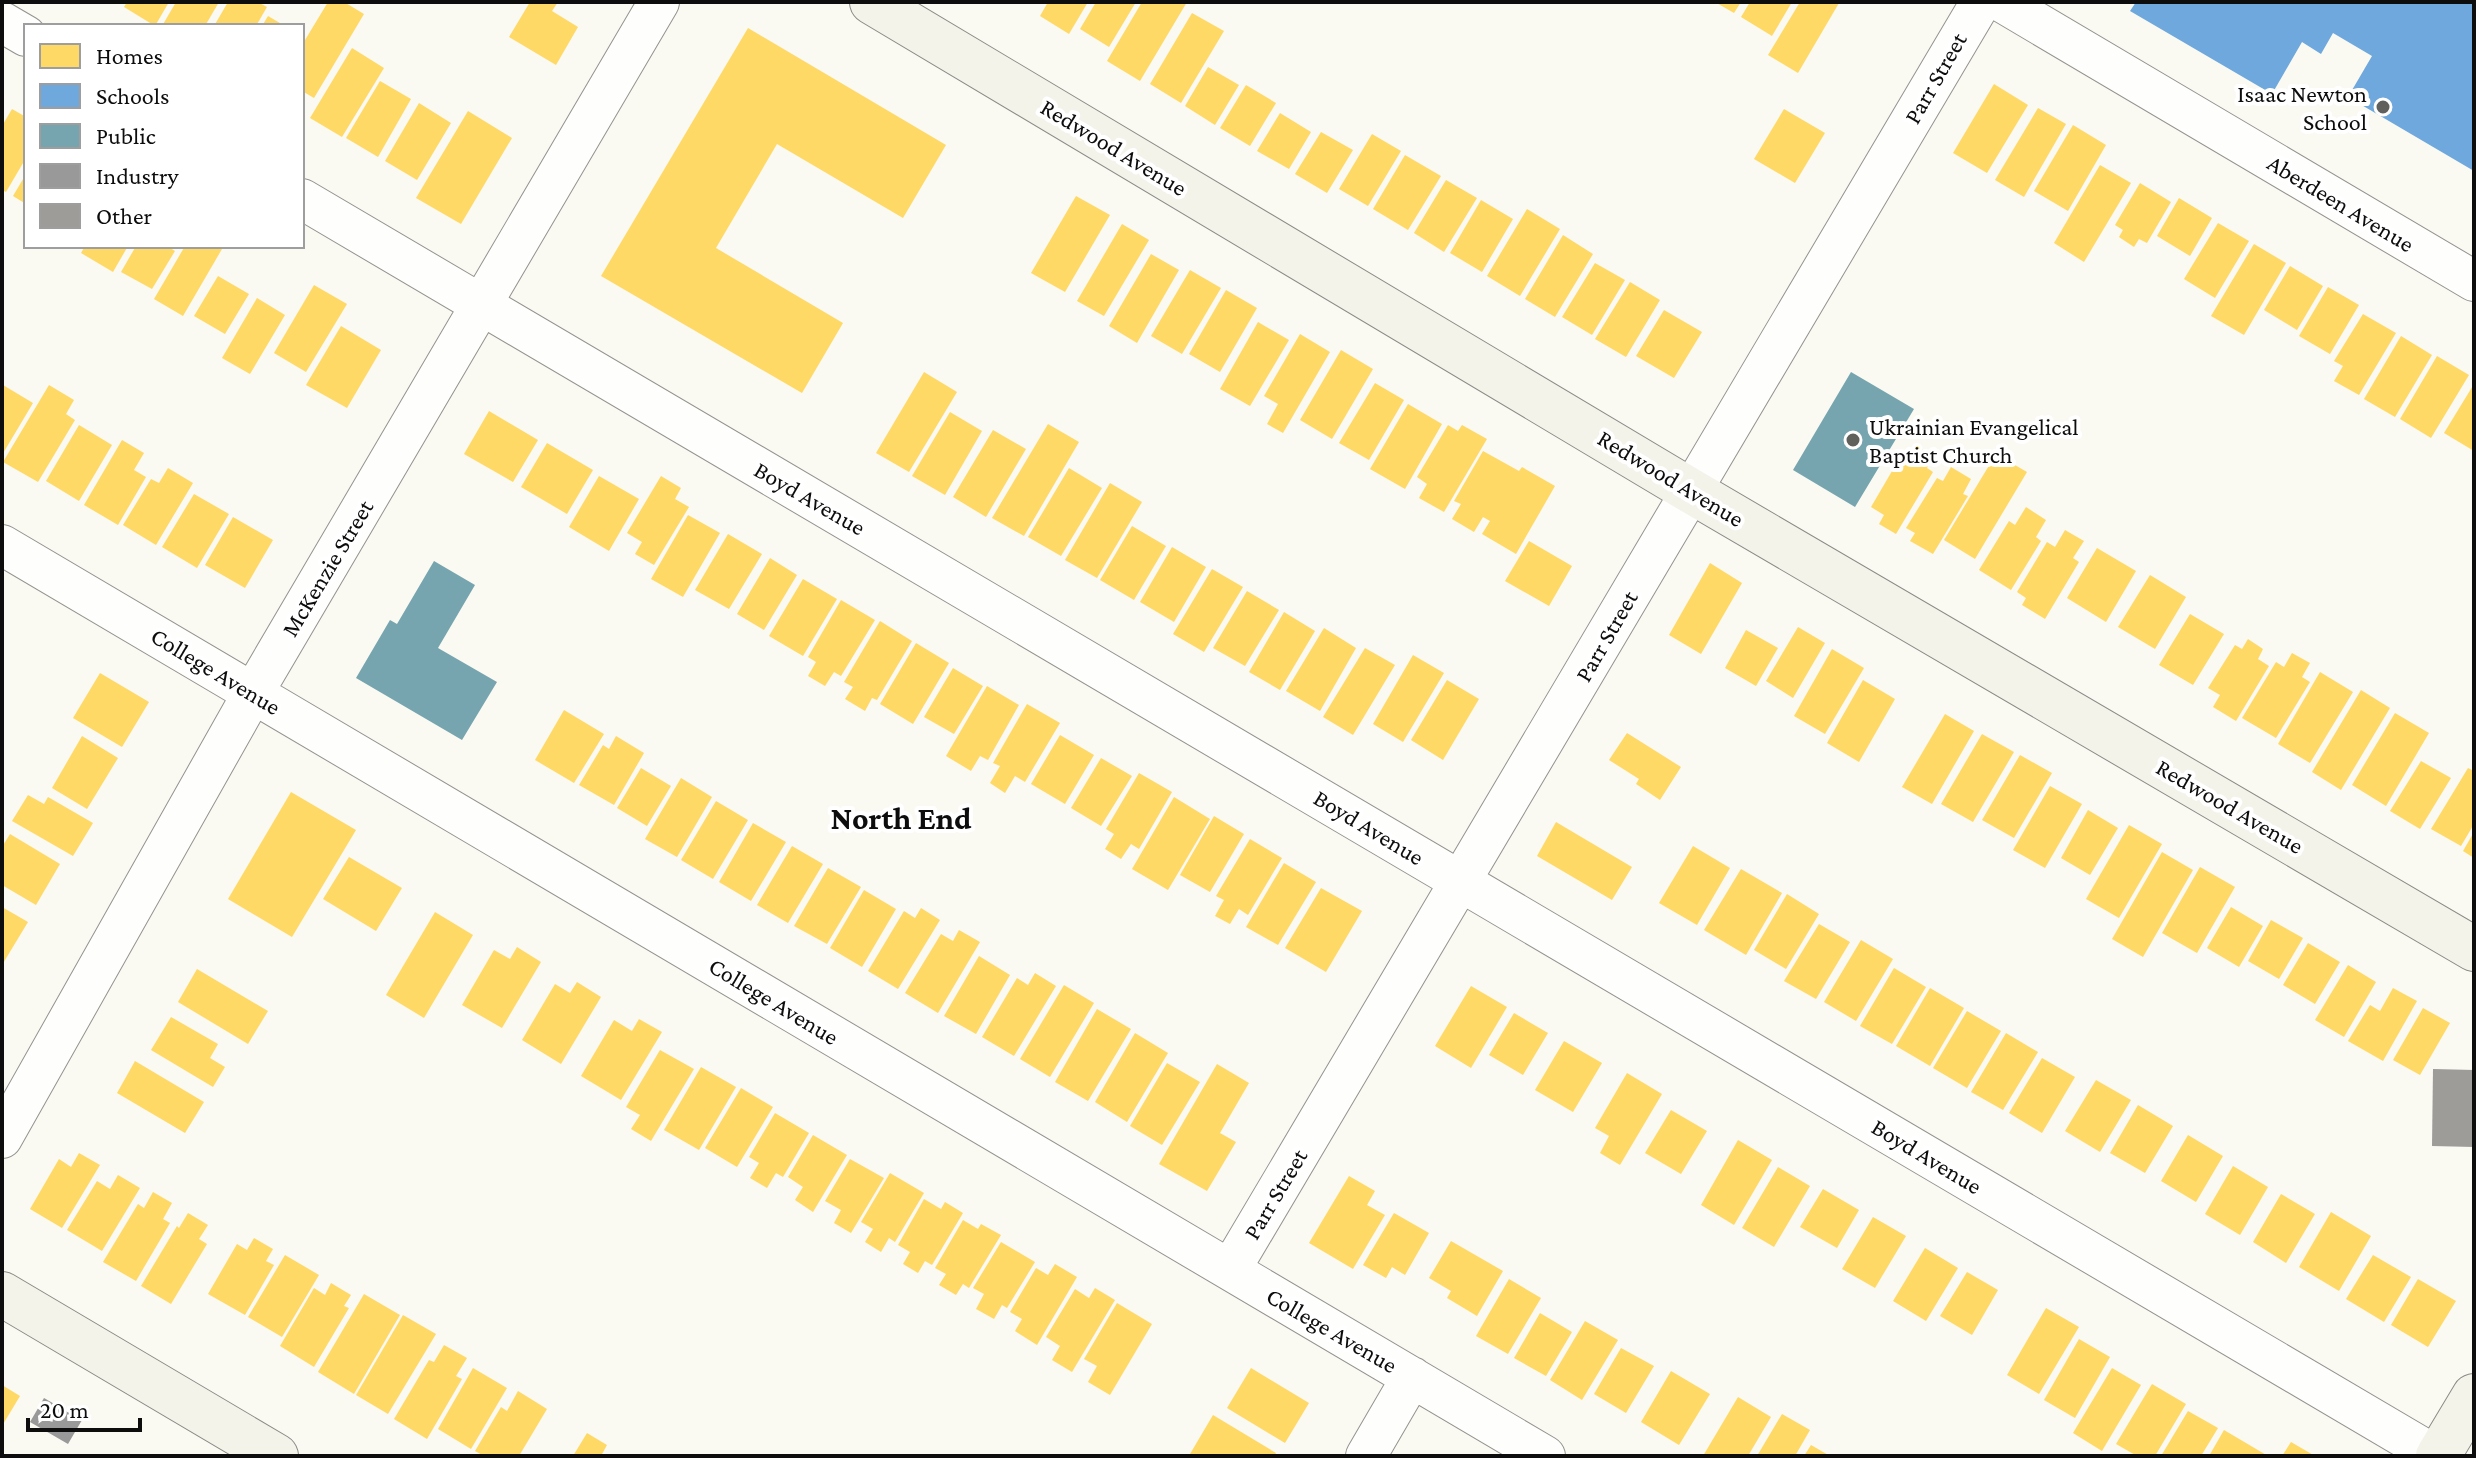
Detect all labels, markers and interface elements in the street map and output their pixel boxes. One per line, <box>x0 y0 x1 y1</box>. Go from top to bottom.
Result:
legend <box>24 24 304 248</box>
street label: Parr Street <box>1898 27 1972 128</box>
text: Homes <box>96 42 163 69</box>
place label: Isaac Newton School <box>2237 80 2367 135</box>
text: Schools <box>96 82 170 109</box>
street label: Redwood Avenue <box>1036 93 1192 201</box>
marker: Isaac Newton School <box>2374 98 2392 116</box>
text: Public <box>96 122 156 149</box>
street label: Aberdeen Avenue <box>2263 149 2419 257</box>
text: Industry <box>96 162 179 189</box>
text: Other <box>96 202 152 229</box>
place label: Ukrainian Evangelical Baptist Church <box>1869 413 2079 468</box>
street label: Redwood Avenue <box>1593 424 1749 532</box>
marker: Ukrainian Evangelical Baptist Church <box>1844 431 1862 449</box>
street label: Boyd Avenue <box>750 455 870 541</box>
street label: McKenzie Street <box>276 494 379 641</box>
street label: Parr Street <box>1569 585 1643 686</box>
street label: College Avenue <box>146 622 286 720</box>
street label: Redwood Avenue <box>2152 753 2308 859</box>
street label: Boyd Avenue <box>1309 784 1429 870</box>
district label: North End <box>830 800 972 836</box>
street label: College Avenue <box>704 952 844 1050</box>
street label: Boyd Avenue <box>1867 1113 1987 1199</box>
street label: Parr Street <box>1238 1143 1313 1244</box>
street label: College Avenue <box>1262 1282 1402 1378</box>
scale bar <box>28 1382 140 1432</box>
text: 20 m <box>40 1396 89 1423</box>

